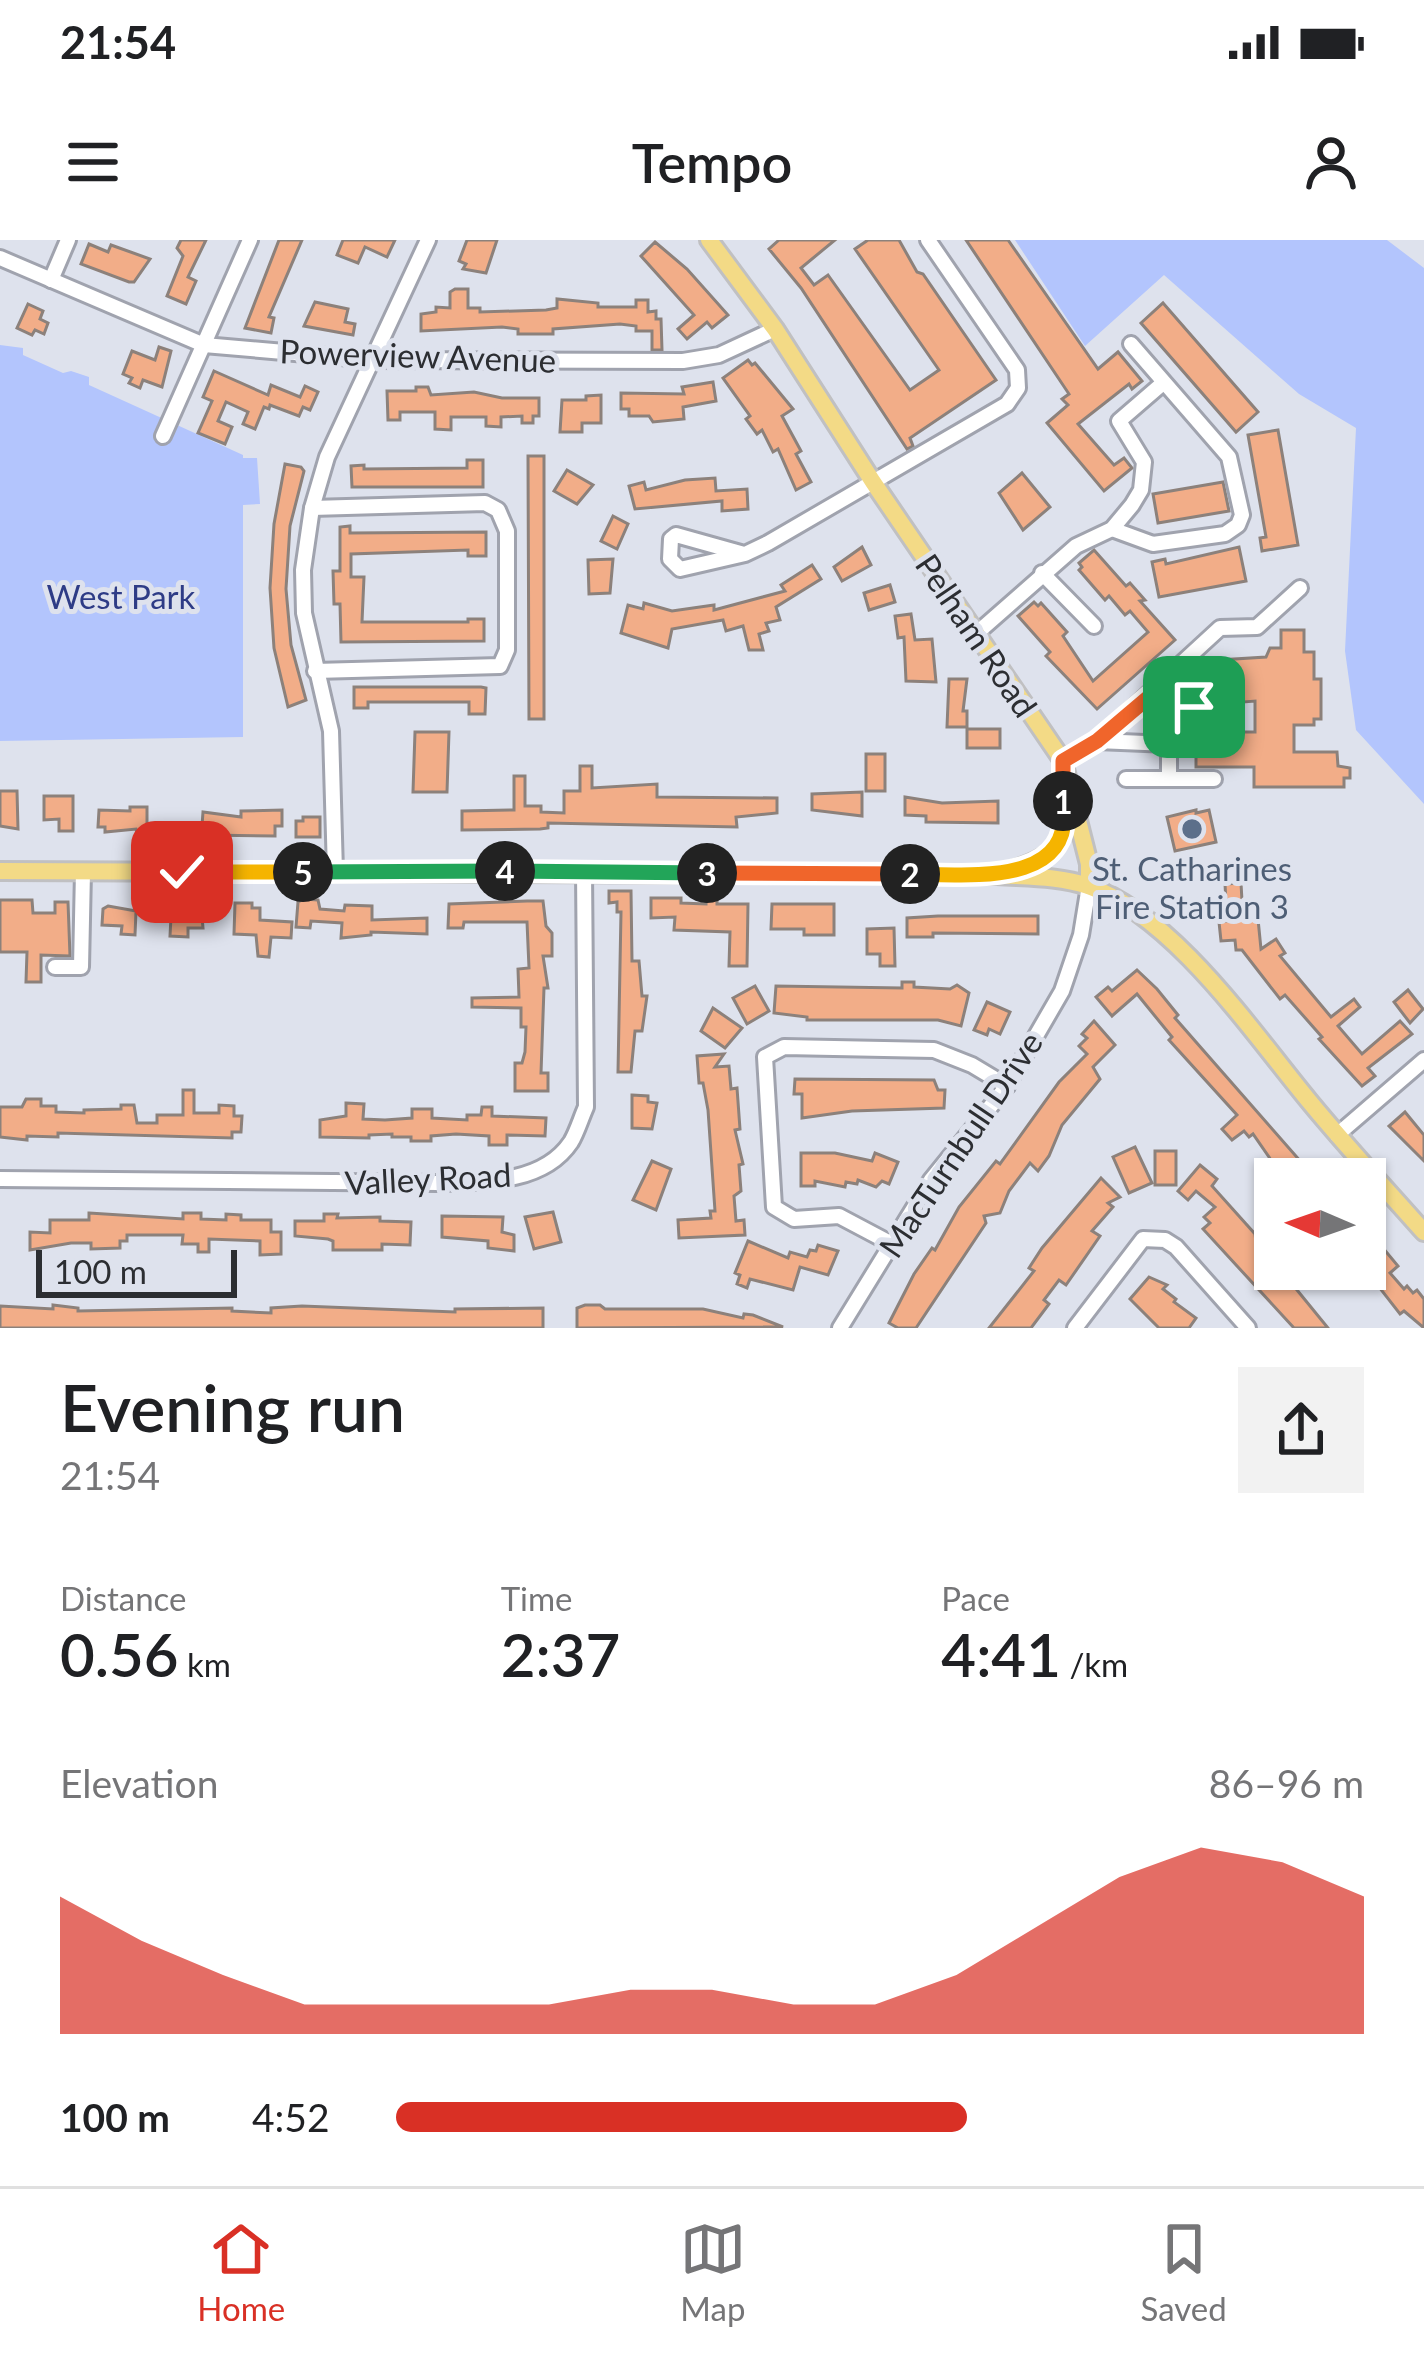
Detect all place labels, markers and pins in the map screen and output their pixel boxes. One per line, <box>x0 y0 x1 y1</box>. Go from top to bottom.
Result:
pin <box>1143 656 1245 758</box>
pin: 1 <box>1033 771 1093 831</box>
marker: St. Catharines Fire Station 3 <box>1179 816 1205 842</box>
pin <box>131 821 233 923</box>
pin: 4 <box>475 841 535 901</box>
pin: 5 <box>273 842 333 902</box>
pin: 3 <box>677 843 737 903</box>
pin: 2 <box>880 844 940 904</box>
place label: St. Catharines Fire Station 3 <box>1092 848 1292 926</box>

